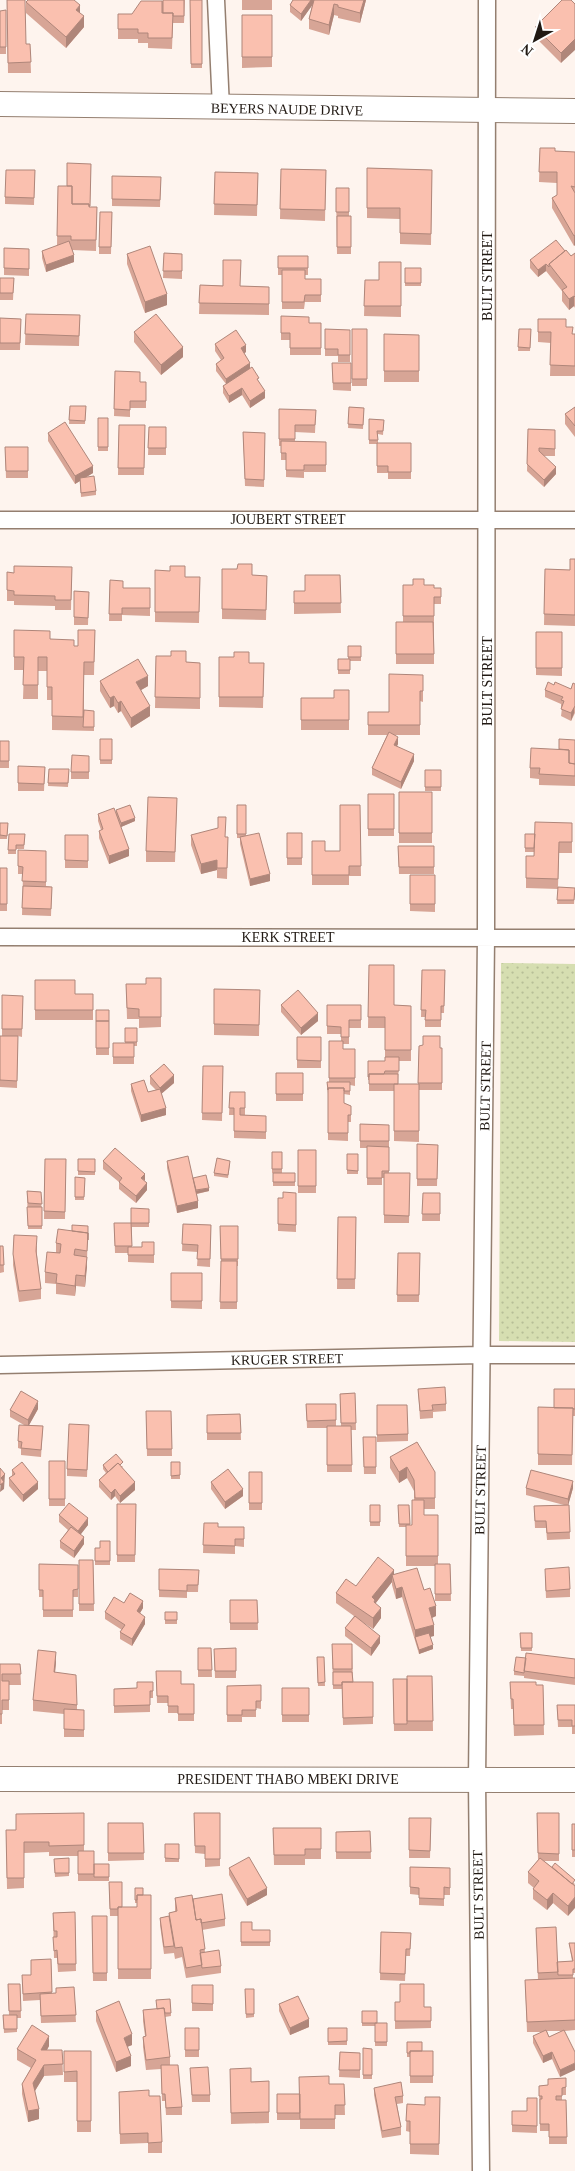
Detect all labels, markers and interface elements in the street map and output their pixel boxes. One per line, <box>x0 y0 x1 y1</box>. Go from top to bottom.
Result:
north arrow <box>510 15 560 65</box>
text: N <box>518 41 536 59</box>
street label: BEYERS NAUDE DRIVE <box>211 101 363 118</box>
street label: BULT STREET <box>480 231 495 321</box>
street label: JOUBERT STREET <box>230 512 346 527</box>
street label: BULT STREET <box>480 636 495 726</box>
street label: KERK STREET <box>242 930 335 945</box>
street label: BULT STREET <box>477 1041 494 1131</box>
street label: KRUGER STREET <box>231 1351 344 1368</box>
street label: BULT STREET <box>472 1445 489 1535</box>
street label: PRESIDENT THABO MBEKI DRIVE <box>177 1772 399 1787</box>
street label: BULT STREET <box>470 1850 487 1940</box>

